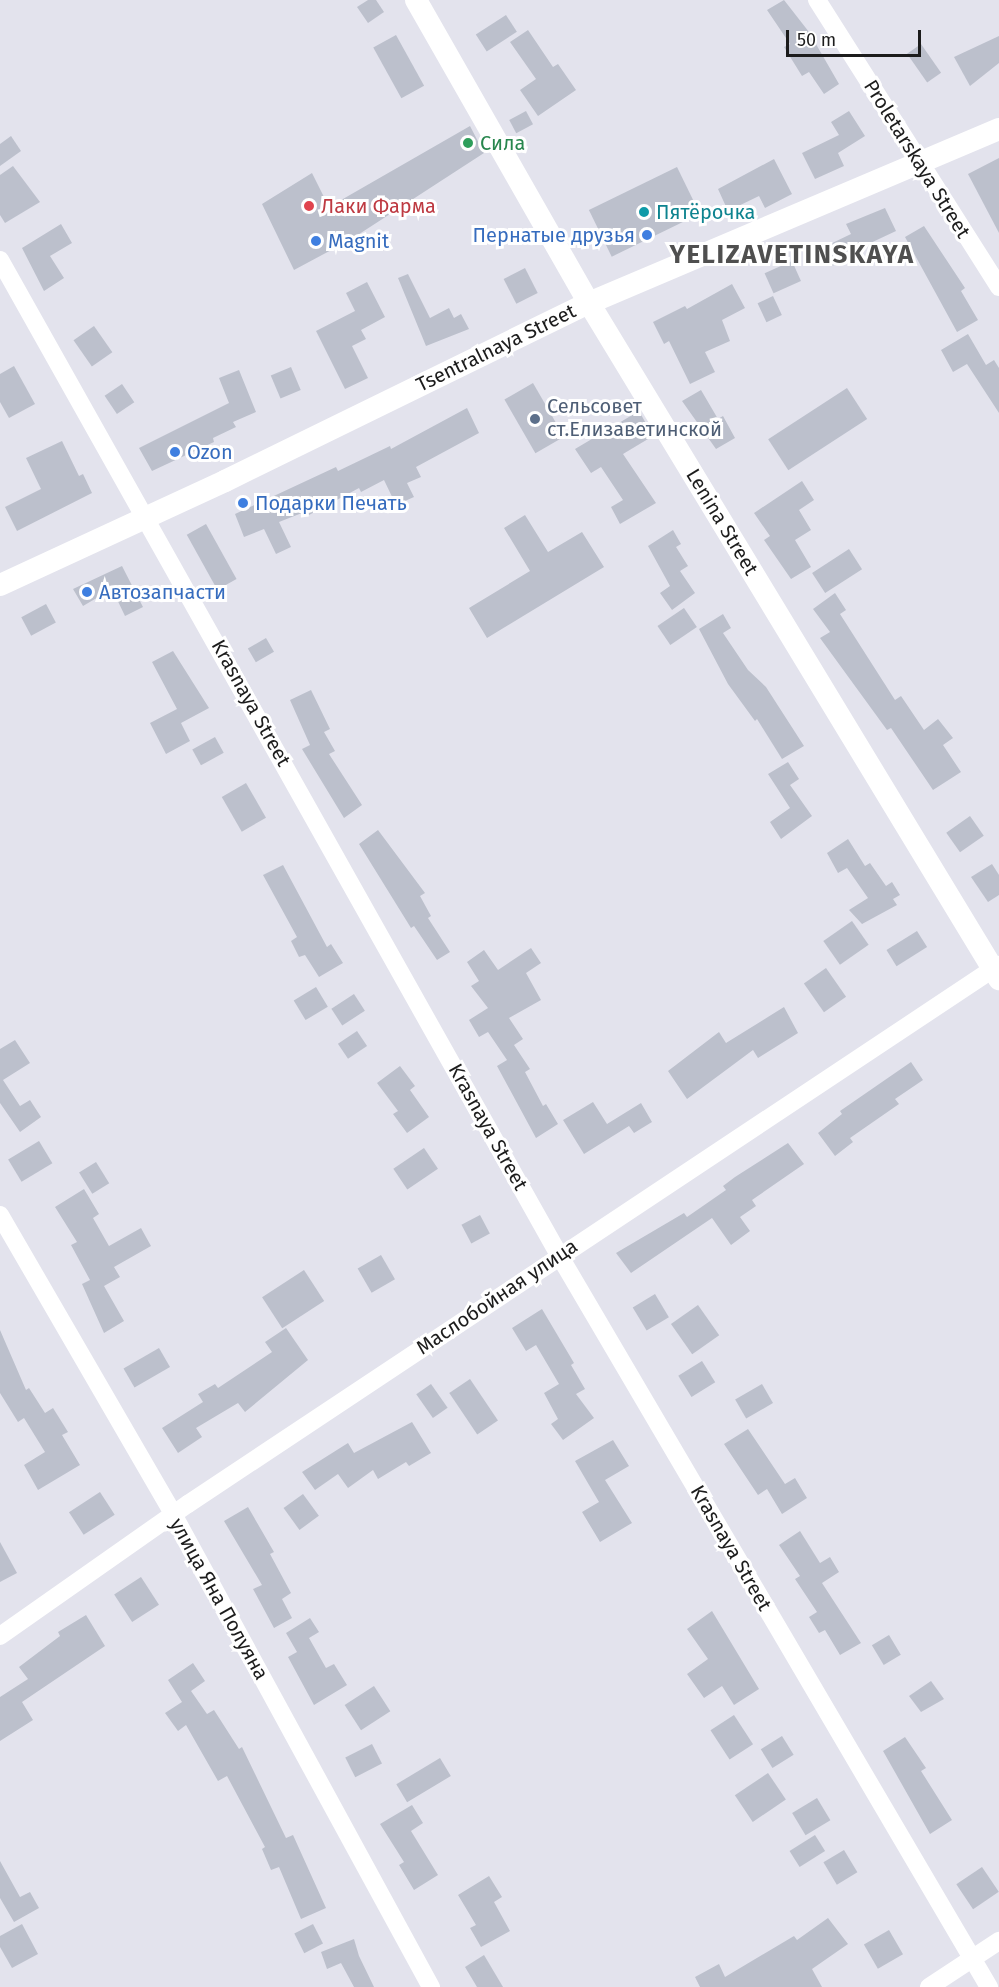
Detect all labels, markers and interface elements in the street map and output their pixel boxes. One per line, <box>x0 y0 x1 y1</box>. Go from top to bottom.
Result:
scale bar <box>789 18 924 56</box>
text: 50 m <box>797 29 836 51</box>
street label: Proletarskaya Street <box>859 76 975 242</box>
place label: Сила <box>480 131 525 155</box>
marker: Сила <box>461 136 475 150</box>
place label: Лаки Фарма <box>321 194 436 218</box>
marker: Лаки Фарма <box>302 199 316 213</box>
place label: Пятёрочка <box>656 200 755 224</box>
marker: Пятёрочка <box>637 205 651 219</box>
place label: Пернатые друзья <box>473 223 635 247</box>
marker: Пернатые друзья <box>640 228 654 242</box>
place label: Magnit <box>328 229 389 253</box>
marker: Magnit <box>309 234 323 248</box>
district label: YELIZAVETINSKAYA <box>669 239 915 271</box>
street label: Tsentralnaya Street <box>412 299 580 397</box>
place label: Сельсовет ст.Елизаветинской <box>547 395 722 442</box>
marker: Сельсовет ст.Елизаветинской <box>528 412 542 426</box>
place label: Ozon <box>187 440 233 464</box>
marker: Ozon <box>168 445 182 459</box>
street label: Lenina Street <box>681 464 763 580</box>
place label: Подарки Печать <box>255 491 407 515</box>
marker: Подарки Печать <box>236 496 250 510</box>
place label: Автозапчасти <box>99 580 226 604</box>
marker: Автозапчасти <box>80 585 94 599</box>
street label: Krasnaya Street <box>206 635 296 771</box>
street label: Krasnaya Street <box>443 1059 533 1195</box>
street label: Маслобойная улица <box>412 1234 582 1360</box>
street label: Krasnaya Street <box>685 1481 777 1615</box>
street label: улица Яна Полуяна <box>165 1514 273 1684</box>

